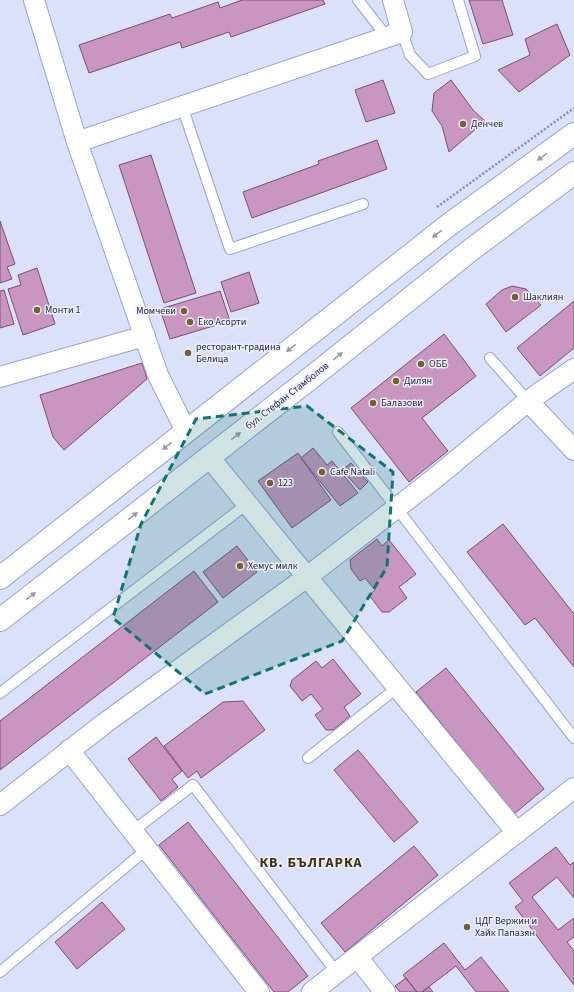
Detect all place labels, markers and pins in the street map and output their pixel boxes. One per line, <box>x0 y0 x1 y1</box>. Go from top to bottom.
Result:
place label: Денчев <box>471 117 503 131</box>
marker: Денчев <box>458 119 468 129</box>
place label: Шаклиян <box>523 290 564 304</box>
marker: Шаклиян <box>510 292 520 302</box>
place label: Монти 1 <box>45 303 81 317</box>
place label: Момчеви <box>136 304 176 318</box>
marker: Монти 1 <box>32 305 42 315</box>
marker: Момчеви <box>179 306 189 316</box>
place label: Еко Асорти <box>198 315 246 329</box>
marker: Еко Асорти <box>185 317 195 327</box>
place label: ресторант-градина Белица <box>196 340 281 366</box>
marker: ресторант-градина Белица <box>183 348 193 358</box>
place label: ОББ <box>429 357 447 371</box>
marker: ОББ <box>416 359 426 369</box>
place label: Дилян <box>404 374 432 388</box>
marker: Дилян <box>391 376 401 386</box>
place label: Балазови <box>381 396 423 410</box>
marker: Балазови <box>368 398 378 408</box>
place label: Cafe Natali <box>330 465 375 479</box>
marker: Cafe Natali <box>317 467 327 477</box>
place label: 123 <box>278 476 293 490</box>
marker: 123 <box>265 478 275 488</box>
place label: Хемус милк <box>248 559 298 573</box>
marker: Хемус милк <box>235 561 245 571</box>
place label: ЦДГ Вержин и Хайк Папазян <box>475 914 537 940</box>
marker: ЦДГ Вержин и Хайк Папазян <box>462 922 472 932</box>

